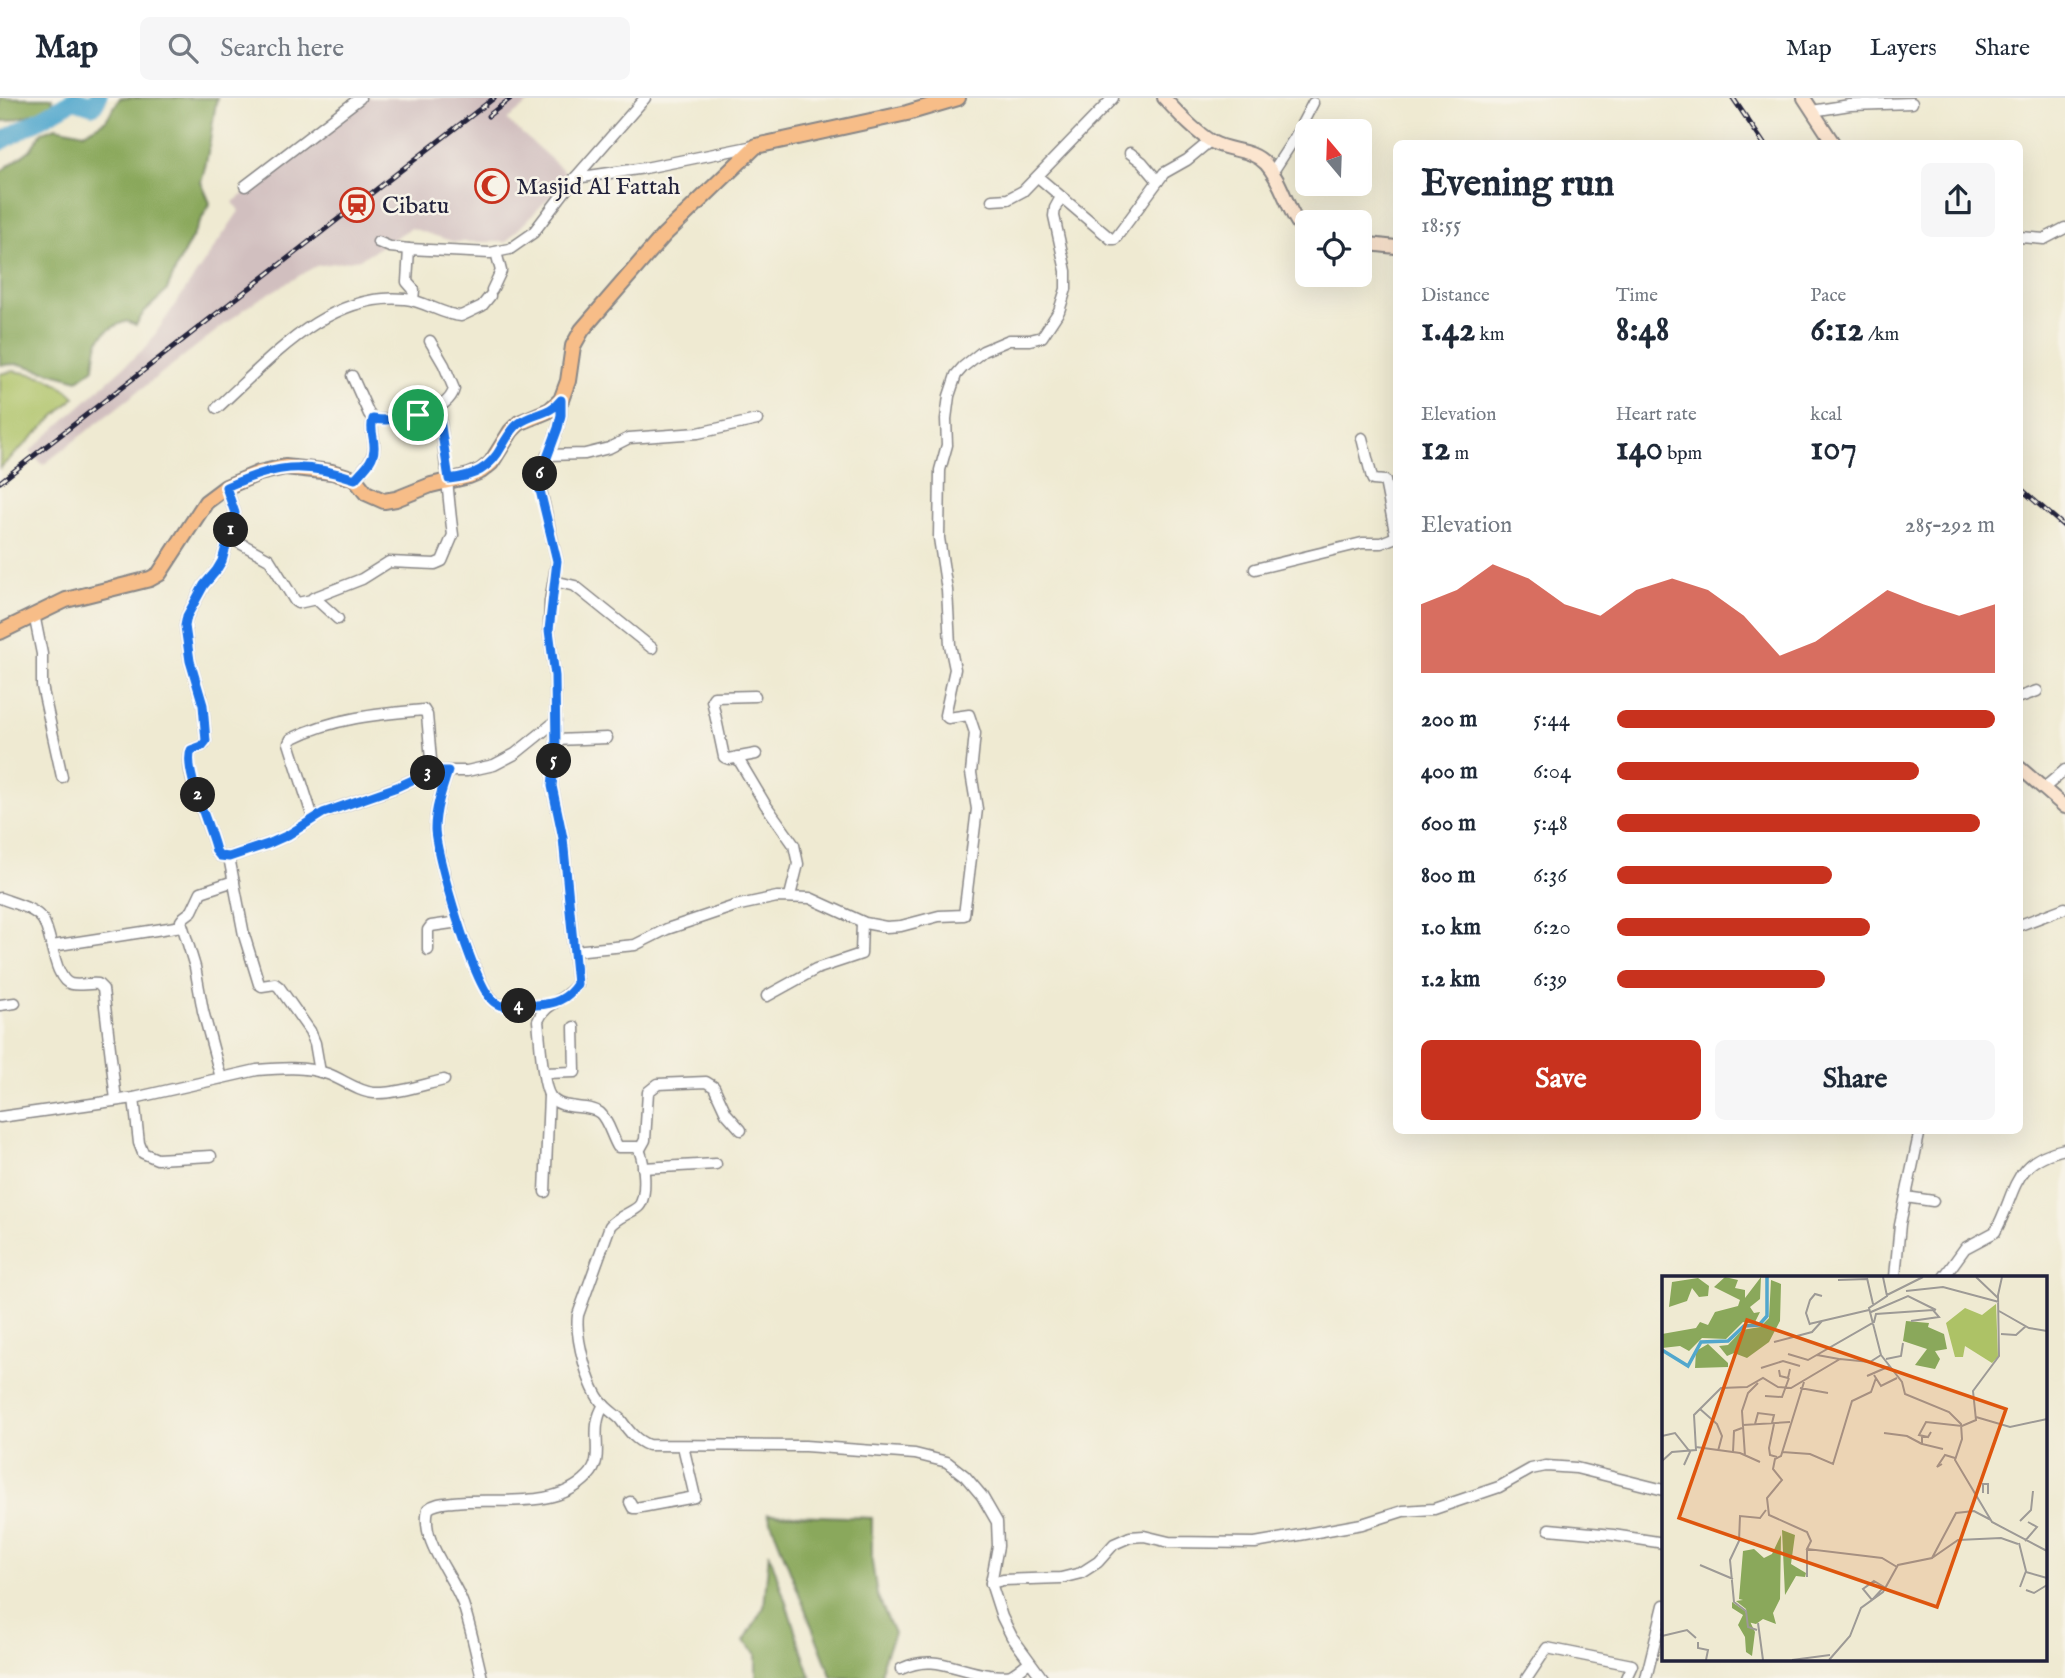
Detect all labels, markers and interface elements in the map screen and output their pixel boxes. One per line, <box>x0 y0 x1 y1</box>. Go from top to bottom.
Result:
search box <box>140 17 630 80</box>
text: Map <box>35 27 98 69</box>
icon: search <box>164 29 202 67</box>
text: Search here <box>220 32 344 65</box>
text: Map <box>1786 33 1832 64</box>
text: Layers <box>1870 33 1937 64</box>
text: Share <box>1975 33 2030 64</box>
north arrow <box>1295 119 1372 196</box>
map controls <box>1295 119 1372 287</box>
text: Evening run <box>1421 161 1615 209</box>
button: share <box>1921 163 1995 237</box>
mosque icon: Masjid Al Fattah <box>473 167 511 205</box>
place label: Masjid Al Fattah <box>516 172 681 203</box>
station icon: Cibatu <box>338 186 376 224</box>
place label: Cibatu <box>382 191 449 222</box>
button: locate <box>1295 210 1372 287</box>
text: 18:55 <box>1421 211 1461 240</box>
text: Distance <box>1421 284 1490 308</box>
text: Time <box>1616 284 1658 308</box>
text: Pace <box>1810 284 1846 308</box>
text: 1.42 <box>1421 308 1475 353</box>
text: 8:48 <box>1616 308 1670 353</box>
text: 6:12 <box>1810 308 1864 353</box>
text: km <box>1475 323 1504 347</box>
text: /km <box>1864 323 1899 347</box>
pin <box>388 385 448 445</box>
icon: arrive <box>399 396 437 434</box>
text: Elevation <box>1421 403 1496 427</box>
text: Heart rate <box>1616 403 1697 427</box>
text: kcal <box>1810 403 1842 427</box>
text: 12 <box>1421 427 1450 472</box>
text: 140 <box>1616 427 1663 472</box>
text: 107 <box>1810 427 1857 472</box>
text: m <box>1450 442 1469 466</box>
text: bpm <box>1663 442 1702 466</box>
pin: 6 <box>522 456 558 492</box>
text: 6 <box>535 461 544 485</box>
text: Elevation <box>1421 511 1512 540</box>
text: 285–292 m <box>1905 511 1995 540</box>
pin: 1 <box>214 512 248 548</box>
text: 1 <box>227 517 234 541</box>
text: 200 m <box>1421 705 1477 734</box>
text: 5:44 <box>1533 705 1570 734</box>
pin: 5 <box>536 744 572 778</box>
text: 5 <box>550 748 557 772</box>
pin: 3 <box>410 756 446 790</box>
text: 400 m <box>1421 757 1478 786</box>
text: 6:04 <box>1533 757 1571 786</box>
text: 3 <box>424 760 431 784</box>
pin: 2 <box>180 778 216 812</box>
text: 2 <box>193 782 202 806</box>
text: 600 m <box>1421 809 1476 838</box>
text: 5:48 <box>1533 809 1568 838</box>
text: 800 m <box>1421 861 1475 890</box>
text: 6:36 <box>1533 861 1567 890</box>
text: 1.0 km <box>1421 913 1481 942</box>
text: 6:20 <box>1533 913 1571 942</box>
text: 1.2 km <box>1421 965 1480 994</box>
text: 6:39 <box>1533 965 1567 994</box>
pin: 4 <box>502 988 536 1024</box>
text: 4 <box>514 993 523 1017</box>
button: Save <box>1421 1040 1701 1120</box>
button: Share <box>1715 1040 1995 1120</box>
inset map <box>1662 1276 2048 1660</box>

